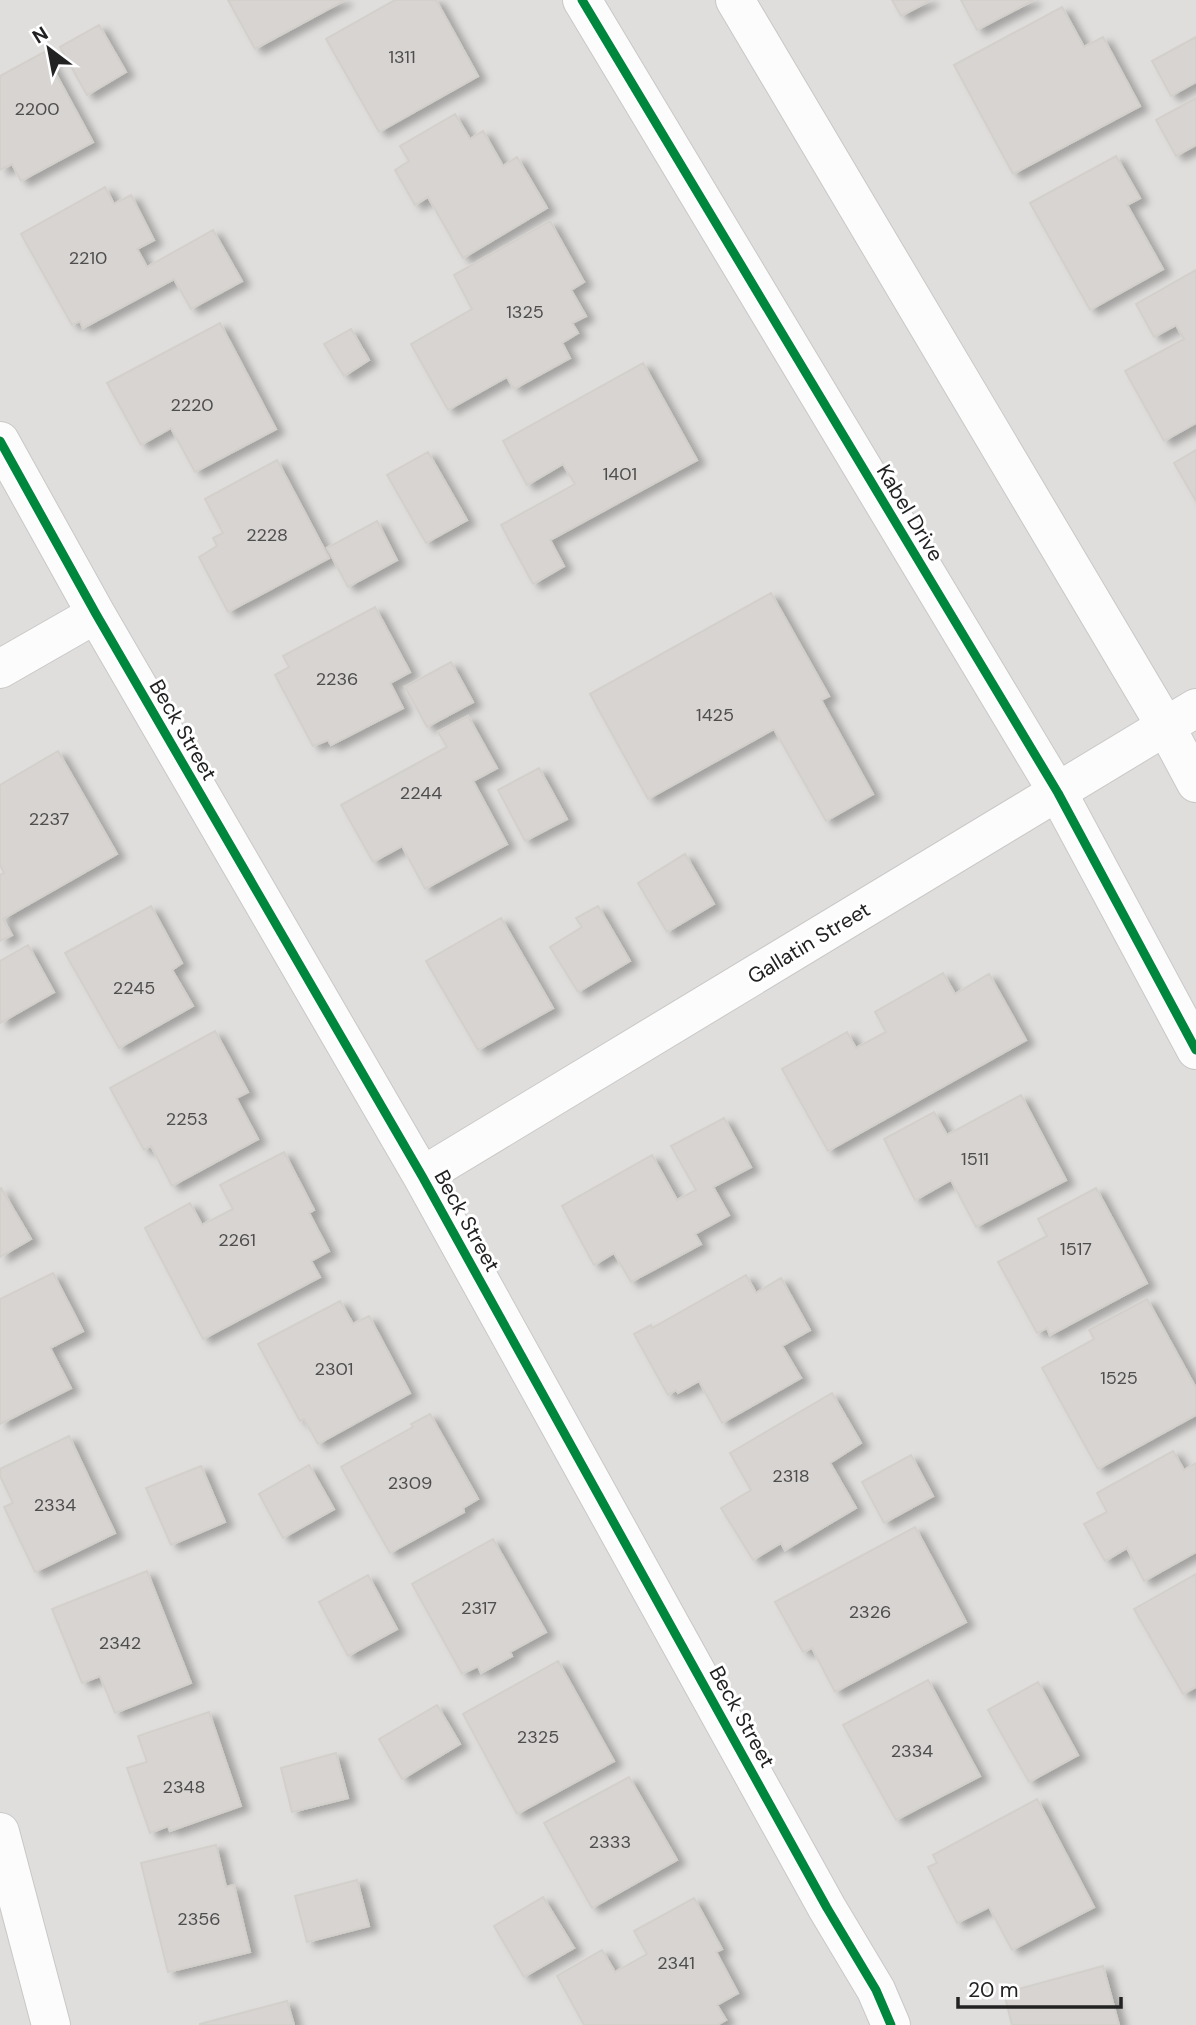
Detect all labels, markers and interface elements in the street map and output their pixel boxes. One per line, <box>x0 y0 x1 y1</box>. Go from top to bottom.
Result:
north arrow <box>14 14 84 84</box>
text: N <box>28 21 53 49</box>
house number: 1311 <box>388 45 416 69</box>
house number: 2200 <box>14 97 60 121</box>
house number: 2210 <box>69 246 107 270</box>
house number: 1325 <box>506 300 544 324</box>
house number: 2220 <box>170 393 214 417</box>
street label: Kabel Drive <box>870 459 950 567</box>
house number: 1401 <box>603 462 637 486</box>
house number: 2228 <box>246 523 288 547</box>
house number: 2236 <box>316 667 358 691</box>
street label: Beck Street <box>143 674 223 786</box>
house number: 1425 <box>696 703 734 727</box>
house number: 2244 <box>400 781 442 805</box>
house number: 2237 <box>29 807 69 831</box>
street label: Gallatin Street <box>743 895 875 991</box>
house number: 2245 <box>113 976 155 1000</box>
house number: 2253 <box>166 1107 208 1131</box>
house number: 1511 <box>961 1147 989 1171</box>
street label: Beck Street <box>428 1165 506 1277</box>
house number: 2261 <box>218 1228 256 1252</box>
house number: 1517 <box>1060 1237 1092 1261</box>
house number: 2301 <box>315 1357 353 1381</box>
house number: 1525 <box>1100 1366 1138 1390</box>
house number: 2318 <box>772 1464 810 1488</box>
house number: 2309 <box>388 1471 432 1495</box>
house number: 2334 <box>34 1493 76 1517</box>
house number: 2317 <box>461 1596 497 1620</box>
house number: 2326 <box>849 1600 891 1624</box>
house number: 2342 <box>99 1631 141 1655</box>
street label: Beck Street <box>703 1661 781 1773</box>
house number: 2325 <box>517 1725 559 1749</box>
house number: 2334 <box>891 1739 933 1763</box>
house number: 2348 <box>163 1775 205 1799</box>
house number: 2333 <box>589 1830 631 1854</box>
house number: 2356 <box>177 1907 221 1931</box>
house number: 2341 <box>657 1951 695 1975</box>
scale bar <box>958 1966 1121 2010</box>
text: 20 m <box>968 1976 1019 2004</box>

